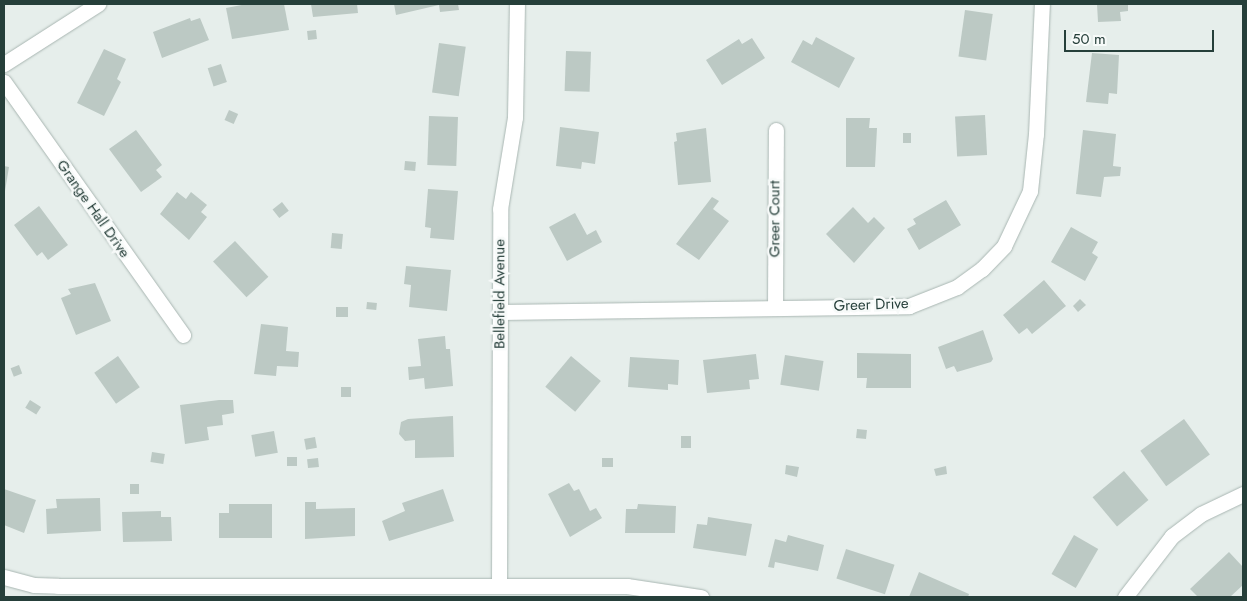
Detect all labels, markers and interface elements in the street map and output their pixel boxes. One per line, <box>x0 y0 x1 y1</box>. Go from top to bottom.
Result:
scale bar <box>1067 20 1217 52</box>
text: 50 m <box>1072 28 1106 50</box>
street label: Grange Hall Drive <box>53 157 133 261</box>
street label: Greer Court <box>766 181 784 257</box>
street label: Bellefield Avenue <box>491 239 509 349</box>
street label: Greer Drive <box>833 295 909 315</box>

